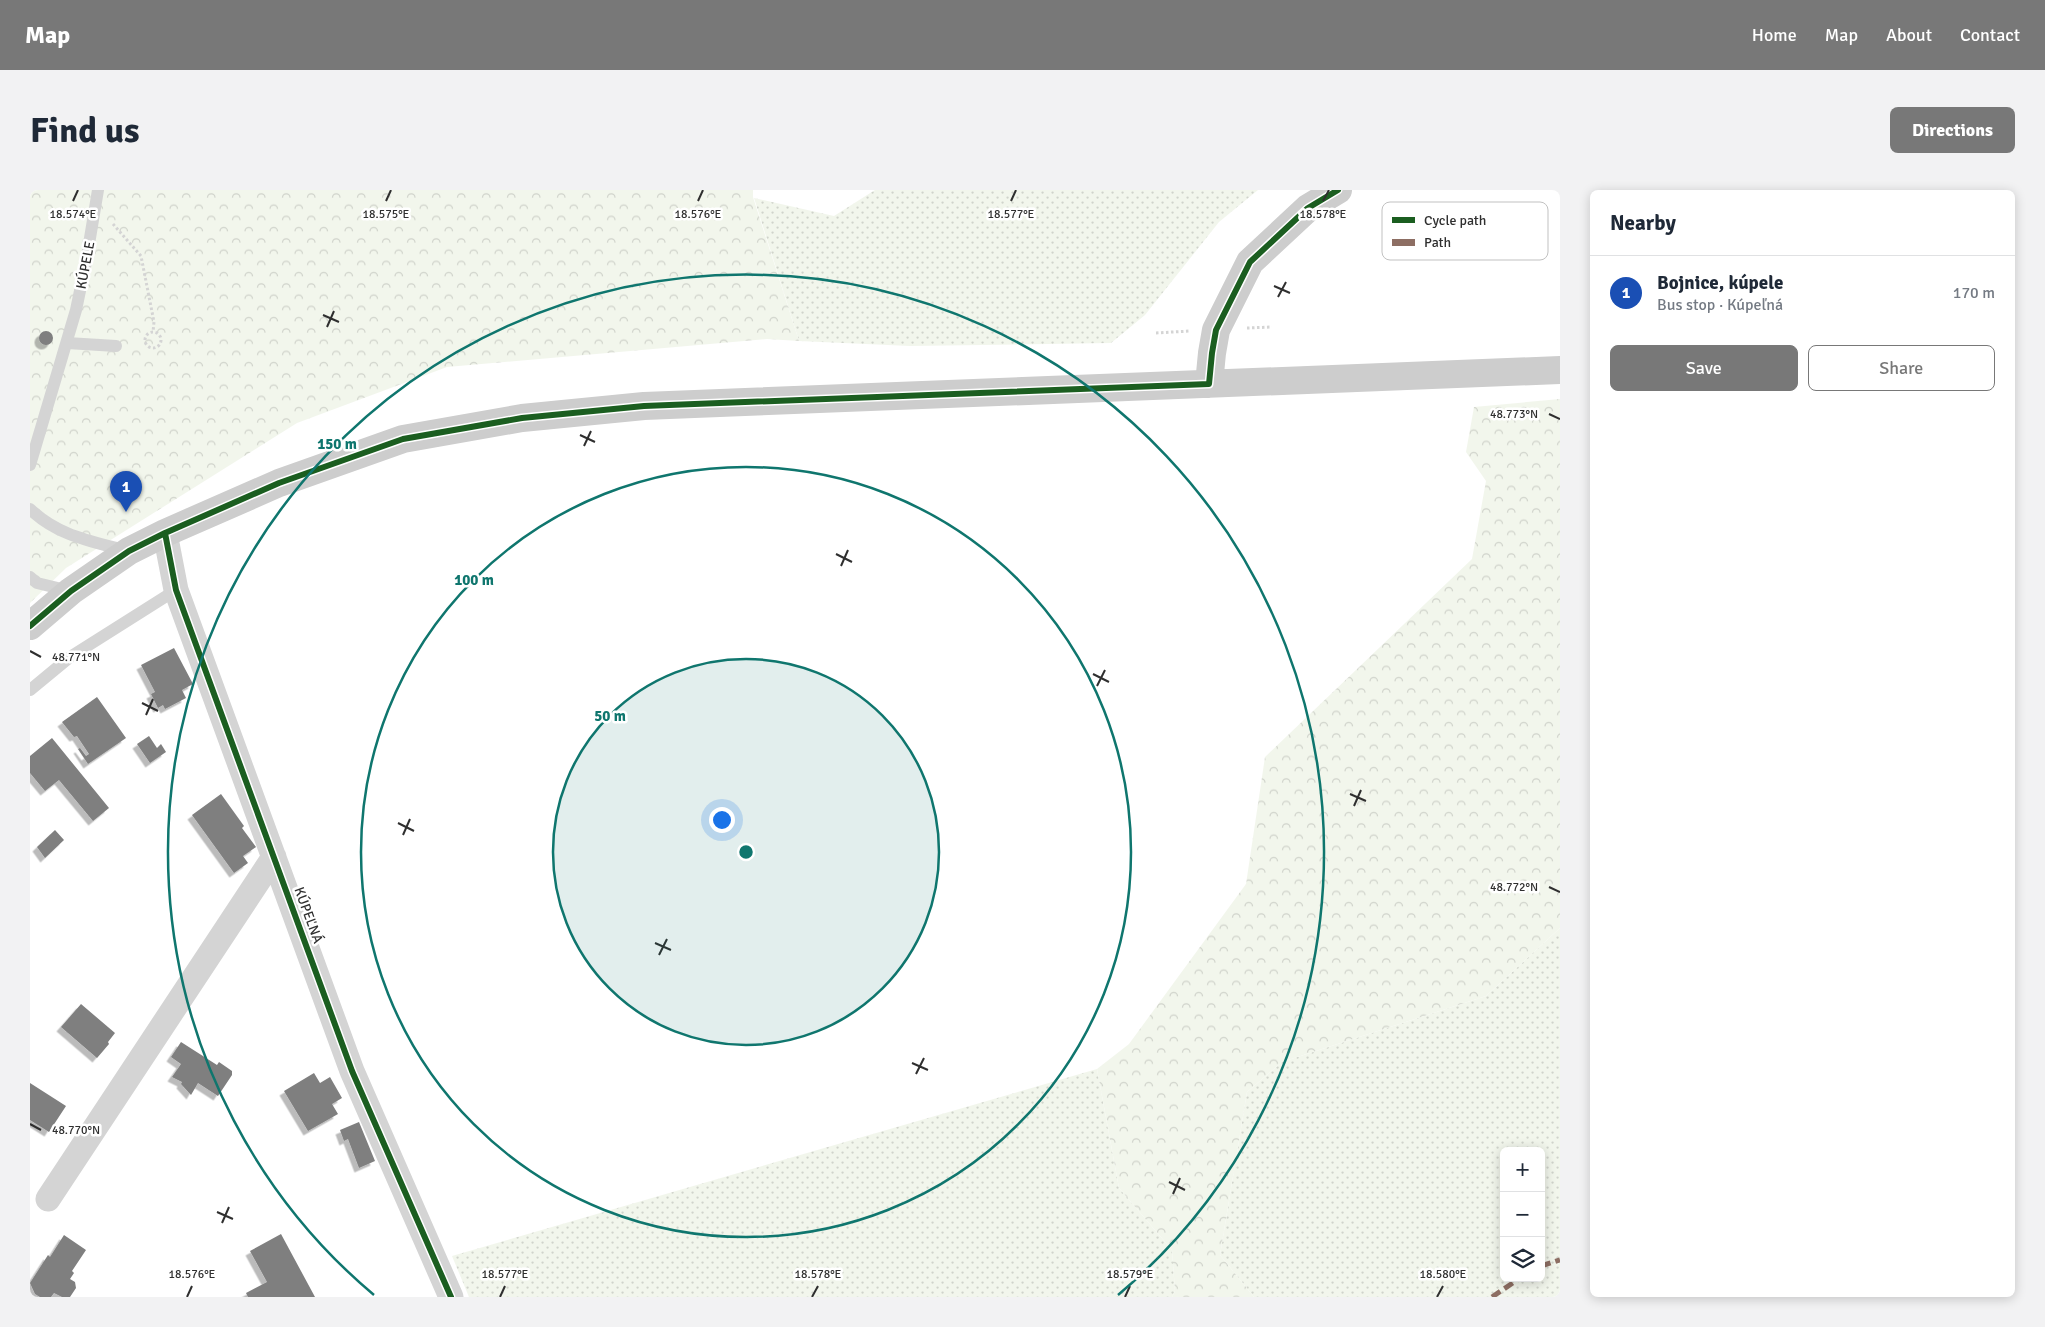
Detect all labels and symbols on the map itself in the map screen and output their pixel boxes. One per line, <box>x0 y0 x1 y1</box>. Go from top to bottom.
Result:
legend <box>1382 202 1548 260</box>
text: 18.574°E <box>50 207 97 222</box>
text: 18.575°E <box>363 207 410 222</box>
text: 18.576°E <box>675 207 722 222</box>
text: 18.577°E <box>988 207 1035 222</box>
text: 18.578°E <box>1300 207 1347 222</box>
text: Cycle path <box>1424 212 1486 229</box>
text: Path <box>1424 234 1451 251</box>
street label: KÚPELE <box>73 240 98 291</box>
text: 48.773°N <box>1490 407 1538 422</box>
text: 150 m <box>317 435 357 453</box>
pin: 1 <box>110 471 142 512</box>
text: 100 m <box>454 571 494 589</box>
text: 48.771°N <box>52 650 100 665</box>
text: 50 m <box>594 707 626 725</box>
your location <box>709 807 735 833</box>
centre of rings <box>737 843 755 861</box>
text: 48.772°N <box>1490 880 1538 895</box>
street label: KÚPEĽNÁ <box>290 885 327 946</box>
text: 48.770°N <box>52 1123 100 1138</box>
text: 18.576°E <box>169 1267 216 1282</box>
text: 18.577°E <box>482 1267 529 1282</box>
text: 18.578°E <box>795 1267 842 1282</box>
text: 18.579°E <box>1107 1267 1154 1282</box>
text: 18.580°E <box>1420 1267 1467 1282</box>

